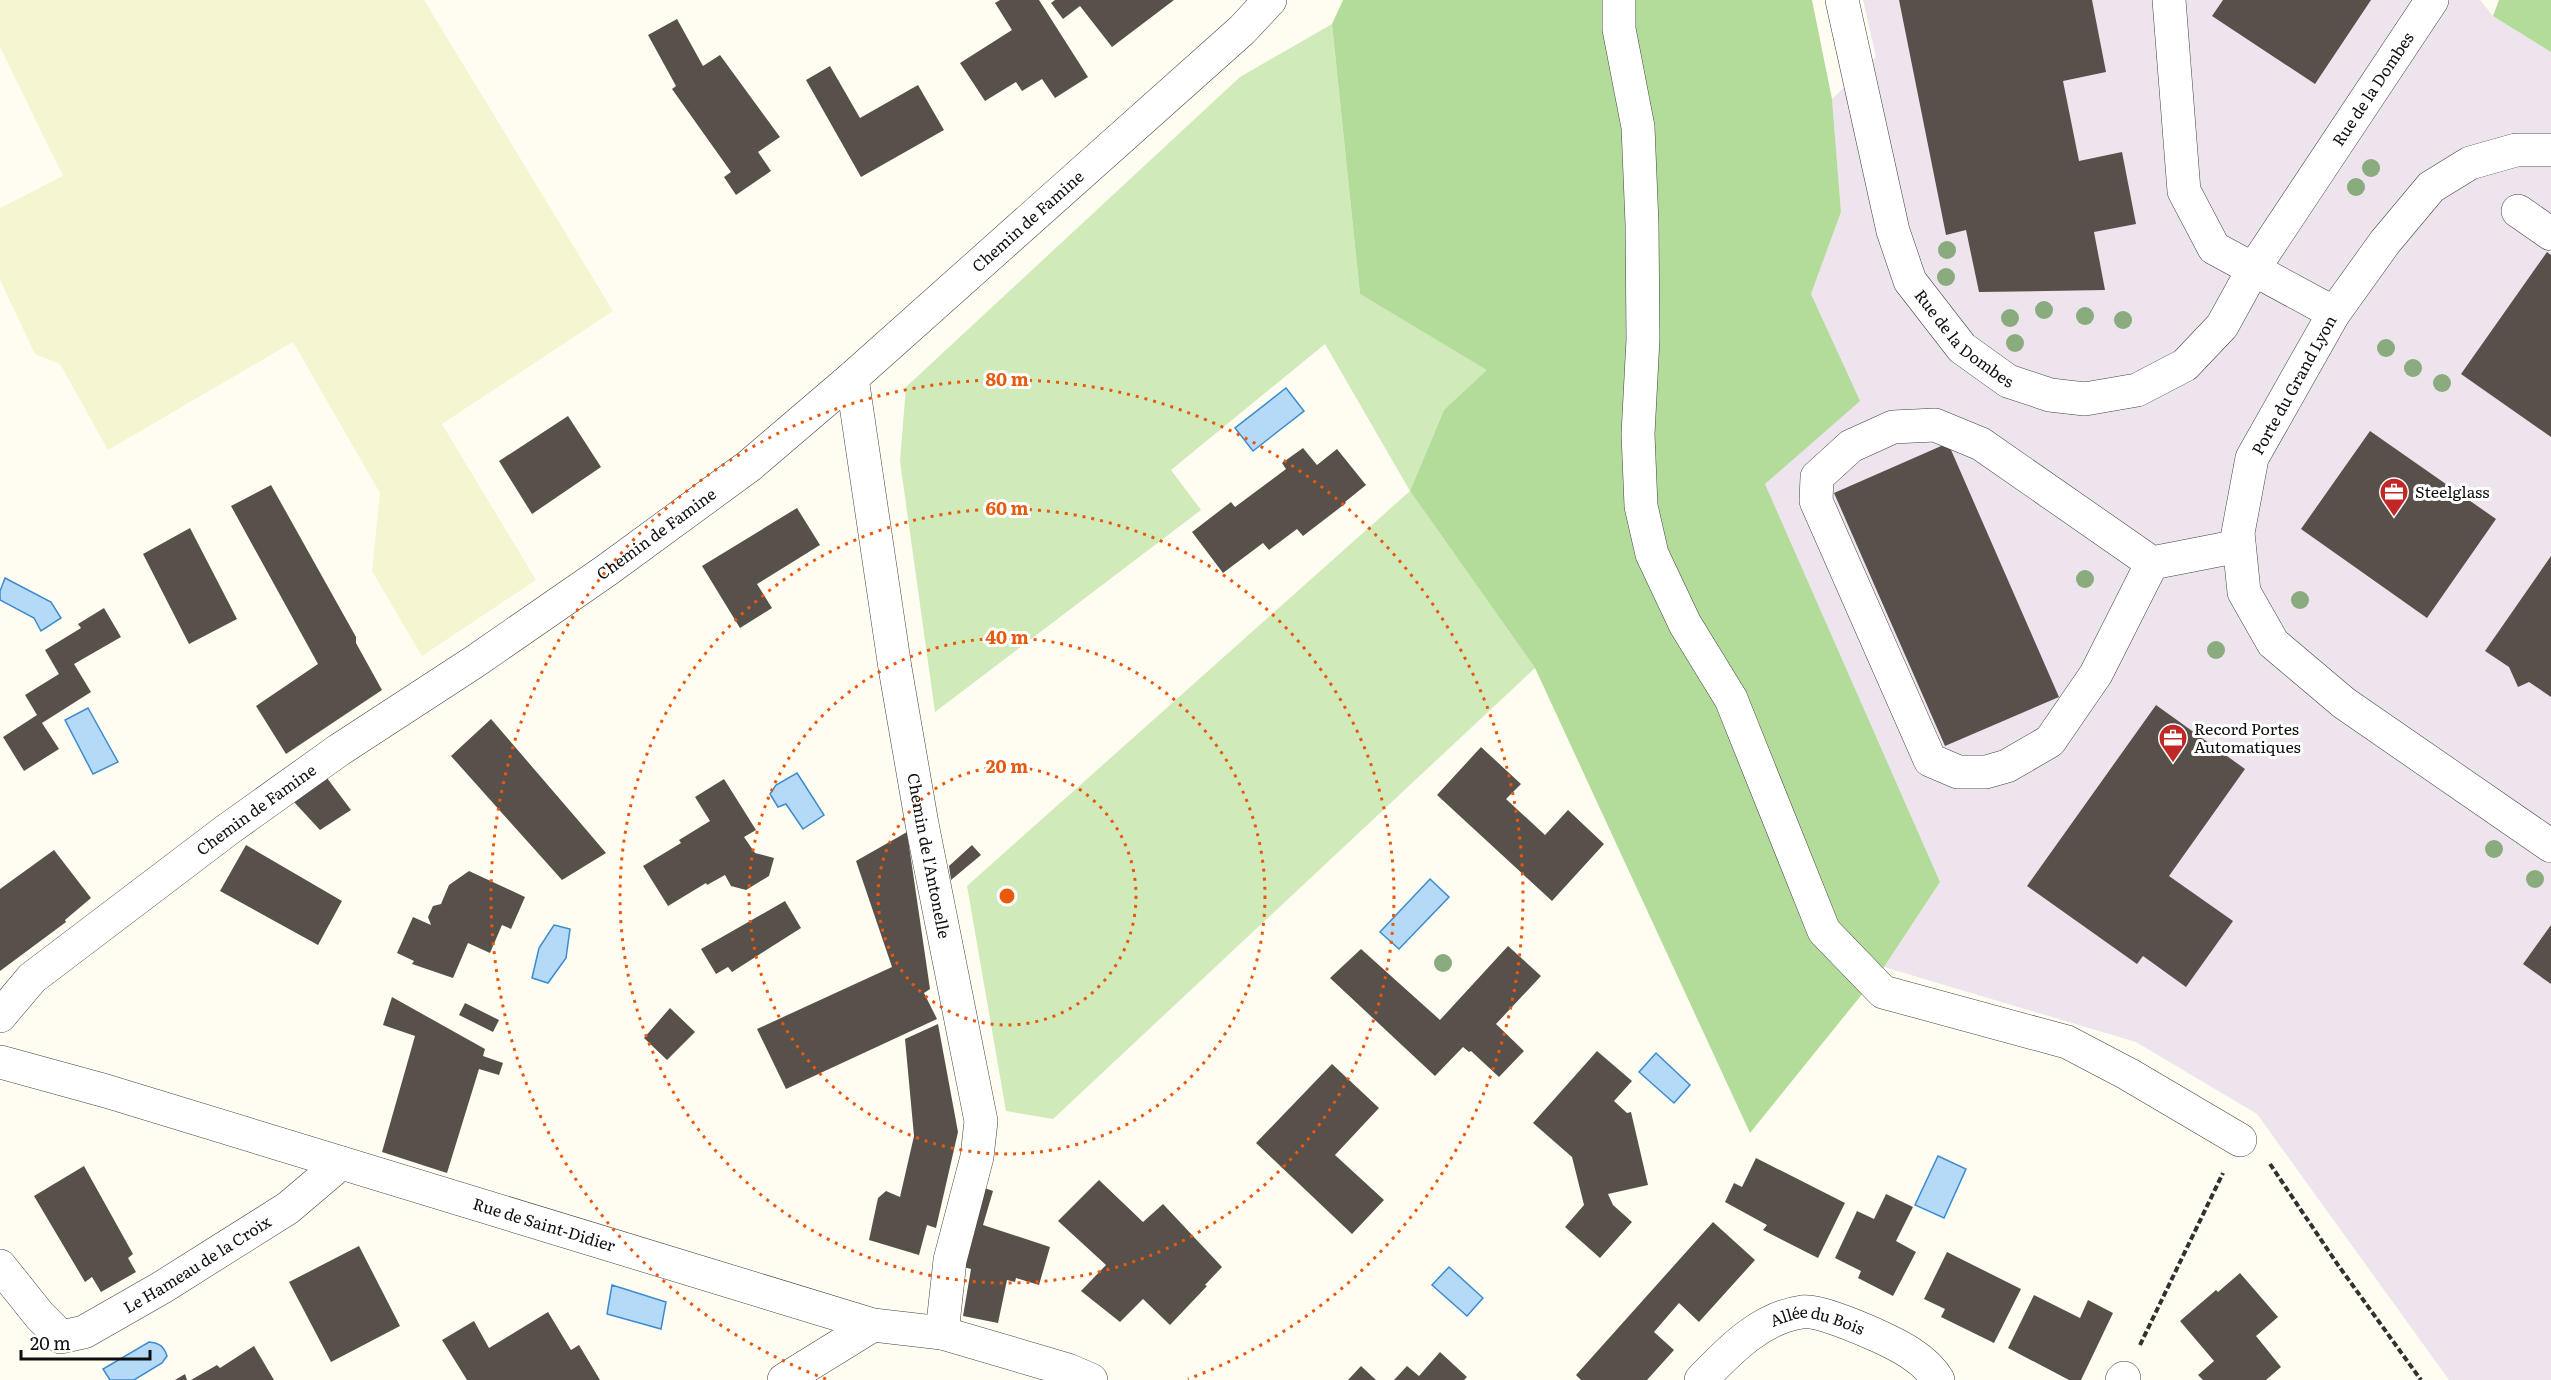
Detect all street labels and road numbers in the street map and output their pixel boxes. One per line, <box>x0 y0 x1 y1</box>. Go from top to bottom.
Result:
street label: Rue de la Dombes <box>2325 27 2419 150</box>
street label: Chemin de Famine <box>966 164 1088 277</box>
street label: Rue de la Dombes <box>1910 284 2016 393</box>
street label: Porte du Grand Lyon <box>2245 310 2342 459</box>
street label: Chemin de Famine <box>591 481 720 585</box>
street label: Chemin de Famine <box>191 757 320 860</box>
street label: Chemin de l'Antonelle <box>902 771 957 940</box>
street label: Rue de Saint-Didier <box>470 1191 619 1257</box>
street label: Le Hameau de la Croix <box>118 1208 276 1318</box>
street label: Allée du Bois <box>1765 1299 1869 1340</box>

